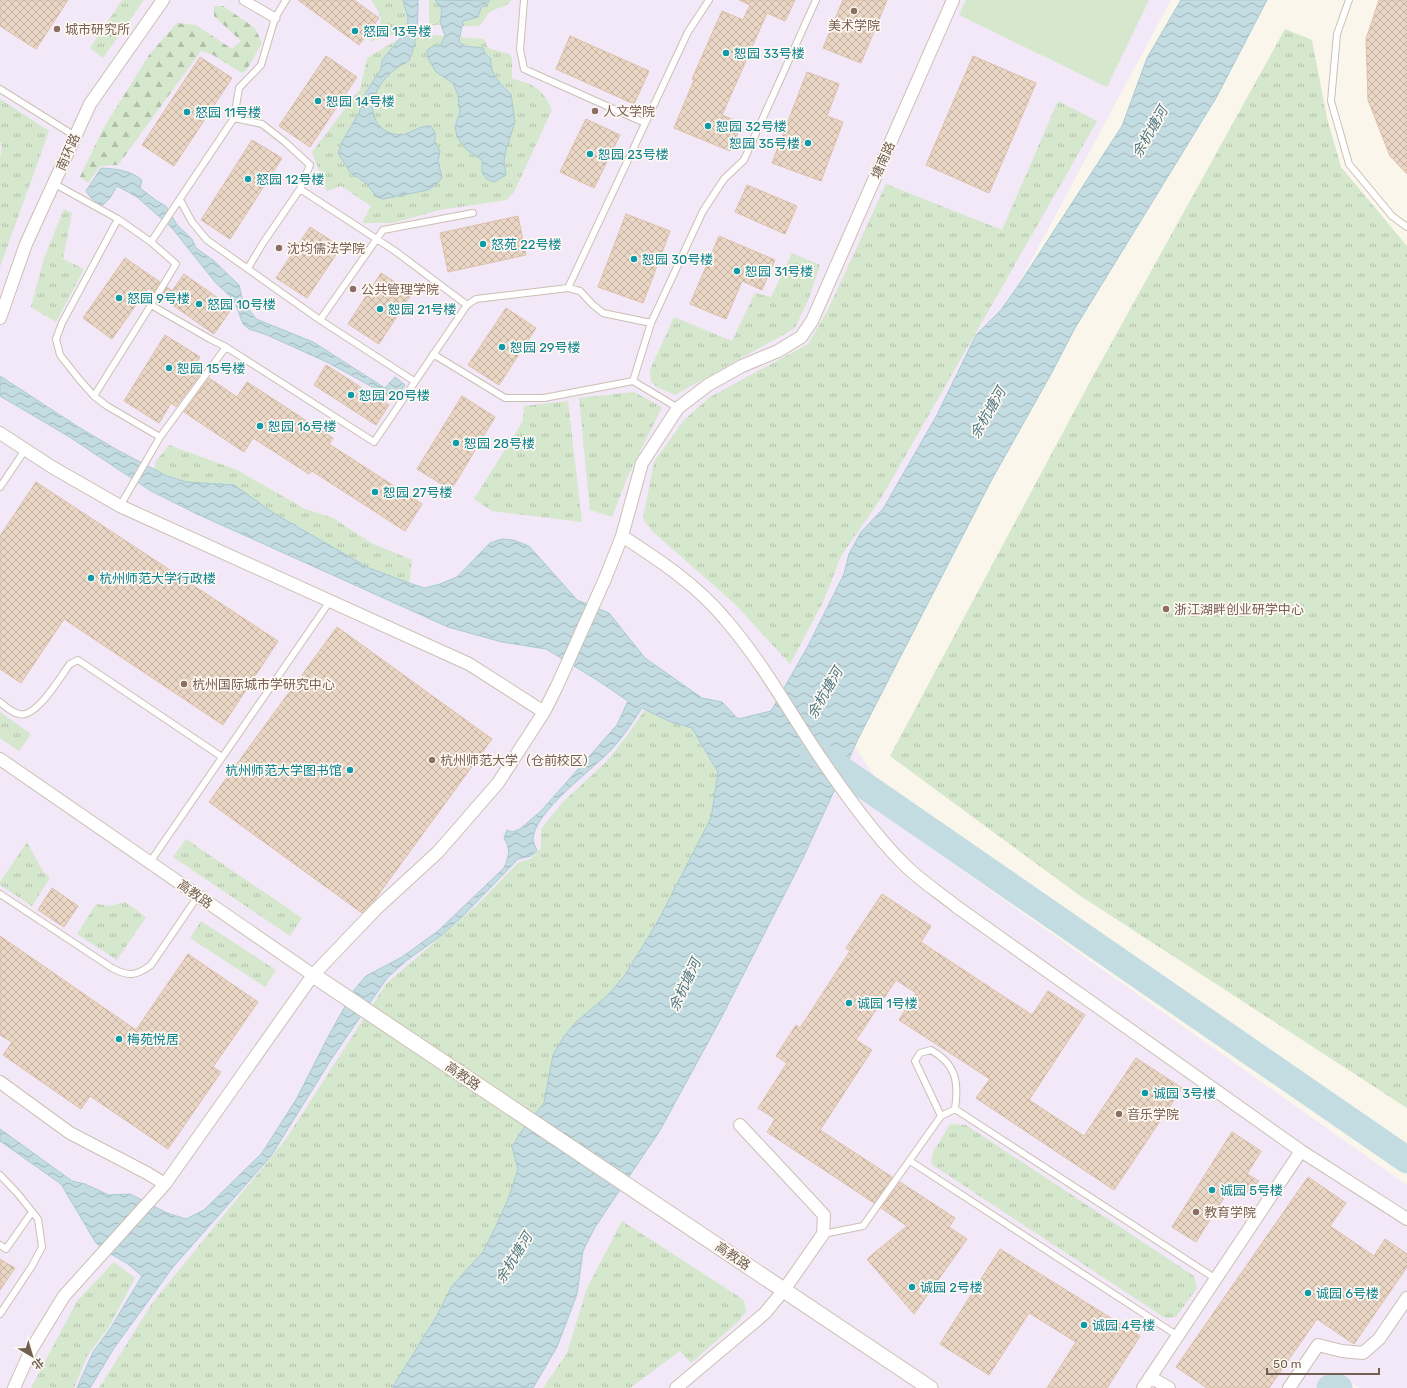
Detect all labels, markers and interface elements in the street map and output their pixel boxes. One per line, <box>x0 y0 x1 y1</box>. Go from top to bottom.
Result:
marker: 美术学院 <box>849 6 859 16</box>
place label: 美术学院 <box>828 18 880 33</box>
place label: 城市研究所 <box>65 22 130 37</box>
marker: 城市研究所 <box>52 24 62 34</box>
place label: 怒园 13号楼 <box>363 24 432 39</box>
marker: 怒园 13号楼 <box>350 26 360 36</box>
place label: 恕园 33号楼 <box>734 46 805 61</box>
marker: 恕园 33号楼 <box>721 48 731 58</box>
place label: 恕园 14号楼 <box>326 94 395 109</box>
marker: 恕园 14号楼 <box>313 96 323 106</box>
water label: 余杭塘河 <box>1129 101 1173 160</box>
place label: 人文学院 <box>603 104 655 119</box>
place label: 怒园 11号楼 <box>195 105 261 120</box>
marker: 人文学院 <box>590 106 600 116</box>
marker: 怒园 11号楼 <box>182 107 192 117</box>
place label: 恕园 32号楼 <box>716 119 787 134</box>
marker: 恕园 32号楼 <box>703 121 713 131</box>
street label: 南环路 <box>53 131 83 173</box>
place label: 恕园 35号楼 <box>729 136 800 151</box>
marker: 恕园 35号楼 <box>803 138 813 148</box>
street label: 塘南路 <box>868 139 898 181</box>
place label: 恕园 23号楼 <box>598 147 669 162</box>
marker: 恕园 23号楼 <box>585 149 595 159</box>
place label: 怒园 12号楼 <box>256 172 324 187</box>
marker: 怒园 12号楼 <box>243 174 253 184</box>
place label: 怒苑 22号楼 <box>491 237 561 252</box>
marker: 怒苑 22号楼 <box>478 239 488 249</box>
place label: 沈均儒法学院 <box>287 241 365 256</box>
marker: 沈均儒法学院 <box>274 243 284 253</box>
place label: 恕园 30号楼 <box>642 252 713 267</box>
marker: 恕园 30号楼 <box>629 254 639 264</box>
place label: 恕园 31号楼 <box>745 264 813 279</box>
marker: 恕园 31号楼 <box>732 266 742 276</box>
place label: 公共管理学院 <box>361 282 439 297</box>
marker: 公共管理学院 <box>348 284 358 294</box>
place label: 怒园 9号楼 <box>127 291 190 306</box>
marker: 怒园 9号楼 <box>114 293 124 303</box>
place label: 怒园 10号楼 <box>207 297 276 312</box>
marker: 怒园 10号楼 <box>194 299 204 309</box>
place label: 恕园 21号楼 <box>388 302 456 317</box>
marker: 恕园 21号楼 <box>375 304 385 314</box>
place label: 恕园 29号楼 <box>510 340 581 355</box>
marker: 恕园 29号楼 <box>497 342 507 352</box>
place label: 恕园 15号楼 <box>177 361 245 376</box>
marker: 恕园 15号楼 <box>164 363 174 373</box>
water label: 余杭塘河 <box>967 382 1011 441</box>
place label: 恕园 20号楼 <box>359 388 430 403</box>
marker: 恕园 20号楼 <box>346 390 356 400</box>
place label: 恕园 16号楼 <box>268 419 337 434</box>
marker: 恕园 16号楼 <box>255 421 265 431</box>
place label: 恕园 28号楼 <box>464 436 535 451</box>
marker: 恕园 28号楼 <box>451 438 461 448</box>
place label: 恕园 27号楼 <box>383 485 453 500</box>
marker: 恕园 27号楼 <box>370 487 380 497</box>
place label: 杭州师范大学行政楼 <box>99 571 216 586</box>
marker: 杭州师范大学行政楼 <box>86 573 96 583</box>
place label: 浙江湖畔创业研学中心 <box>1174 602 1304 617</box>
marker: 浙江湖畔创业研学中心 <box>1161 604 1171 614</box>
water label: 余杭塘河 <box>804 662 848 721</box>
place label: 杭州国际城市学研究中心 <box>192 677 335 692</box>
marker: 杭州国际城市学研究中心 <box>179 679 189 689</box>
place label: 杭州师范大学（仓前校区） <box>440 753 596 768</box>
marker: 杭州师范大学（仓前校区） <box>427 755 437 765</box>
place label: 杭州师范大学图书馆 <box>225 763 342 778</box>
marker: 杭州师范大学图书馆 <box>345 765 355 775</box>
street label: 高教路 <box>175 877 215 911</box>
water label: 余杭塘河 <box>665 953 706 1014</box>
place label: 诚园 1号楼 <box>857 996 918 1011</box>
marker: 诚园 1号楼 <box>844 998 854 1008</box>
place label: 梅苑悦居 <box>127 1032 179 1047</box>
marker: 梅苑悦居 <box>114 1034 124 1044</box>
street label: 高教路 <box>443 1059 483 1093</box>
place label: 诚园 3号楼 <box>1153 1086 1216 1101</box>
marker: 诚园 3号楼 <box>1140 1088 1150 1098</box>
place label: 音乐学院 <box>1127 1107 1179 1122</box>
marker: 音乐学院 <box>1114 1109 1124 1119</box>
place label: 诚园 5号楼 <box>1220 1183 1283 1198</box>
marker: 诚园 5号楼 <box>1207 1185 1217 1195</box>
place label: 教育学院 <box>1204 1205 1256 1220</box>
marker: 教育学院 <box>1191 1207 1201 1217</box>
water label: 余杭塘河 <box>492 1227 538 1286</box>
street label: 高教路 <box>713 1239 753 1273</box>
place label: 诚园 2号楼 <box>920 1280 983 1295</box>
marker: 诚园 2号楼 <box>907 1282 917 1292</box>
place label: 诚园 6号楼 <box>1316 1286 1379 1301</box>
marker: 诚园 6号楼 <box>1303 1288 1313 1298</box>
place label: 诚园 4号楼 <box>1092 1318 1155 1333</box>
marker: 诚园 4号楼 <box>1079 1320 1089 1330</box>
north arrow <box>12 1336 52 1376</box>
scale bar <box>1267 1350 1379 1376</box>
text: 北 <box>30 1355 46 1372</box>
text: 50 m <box>1273 1357 1301 1371</box>

